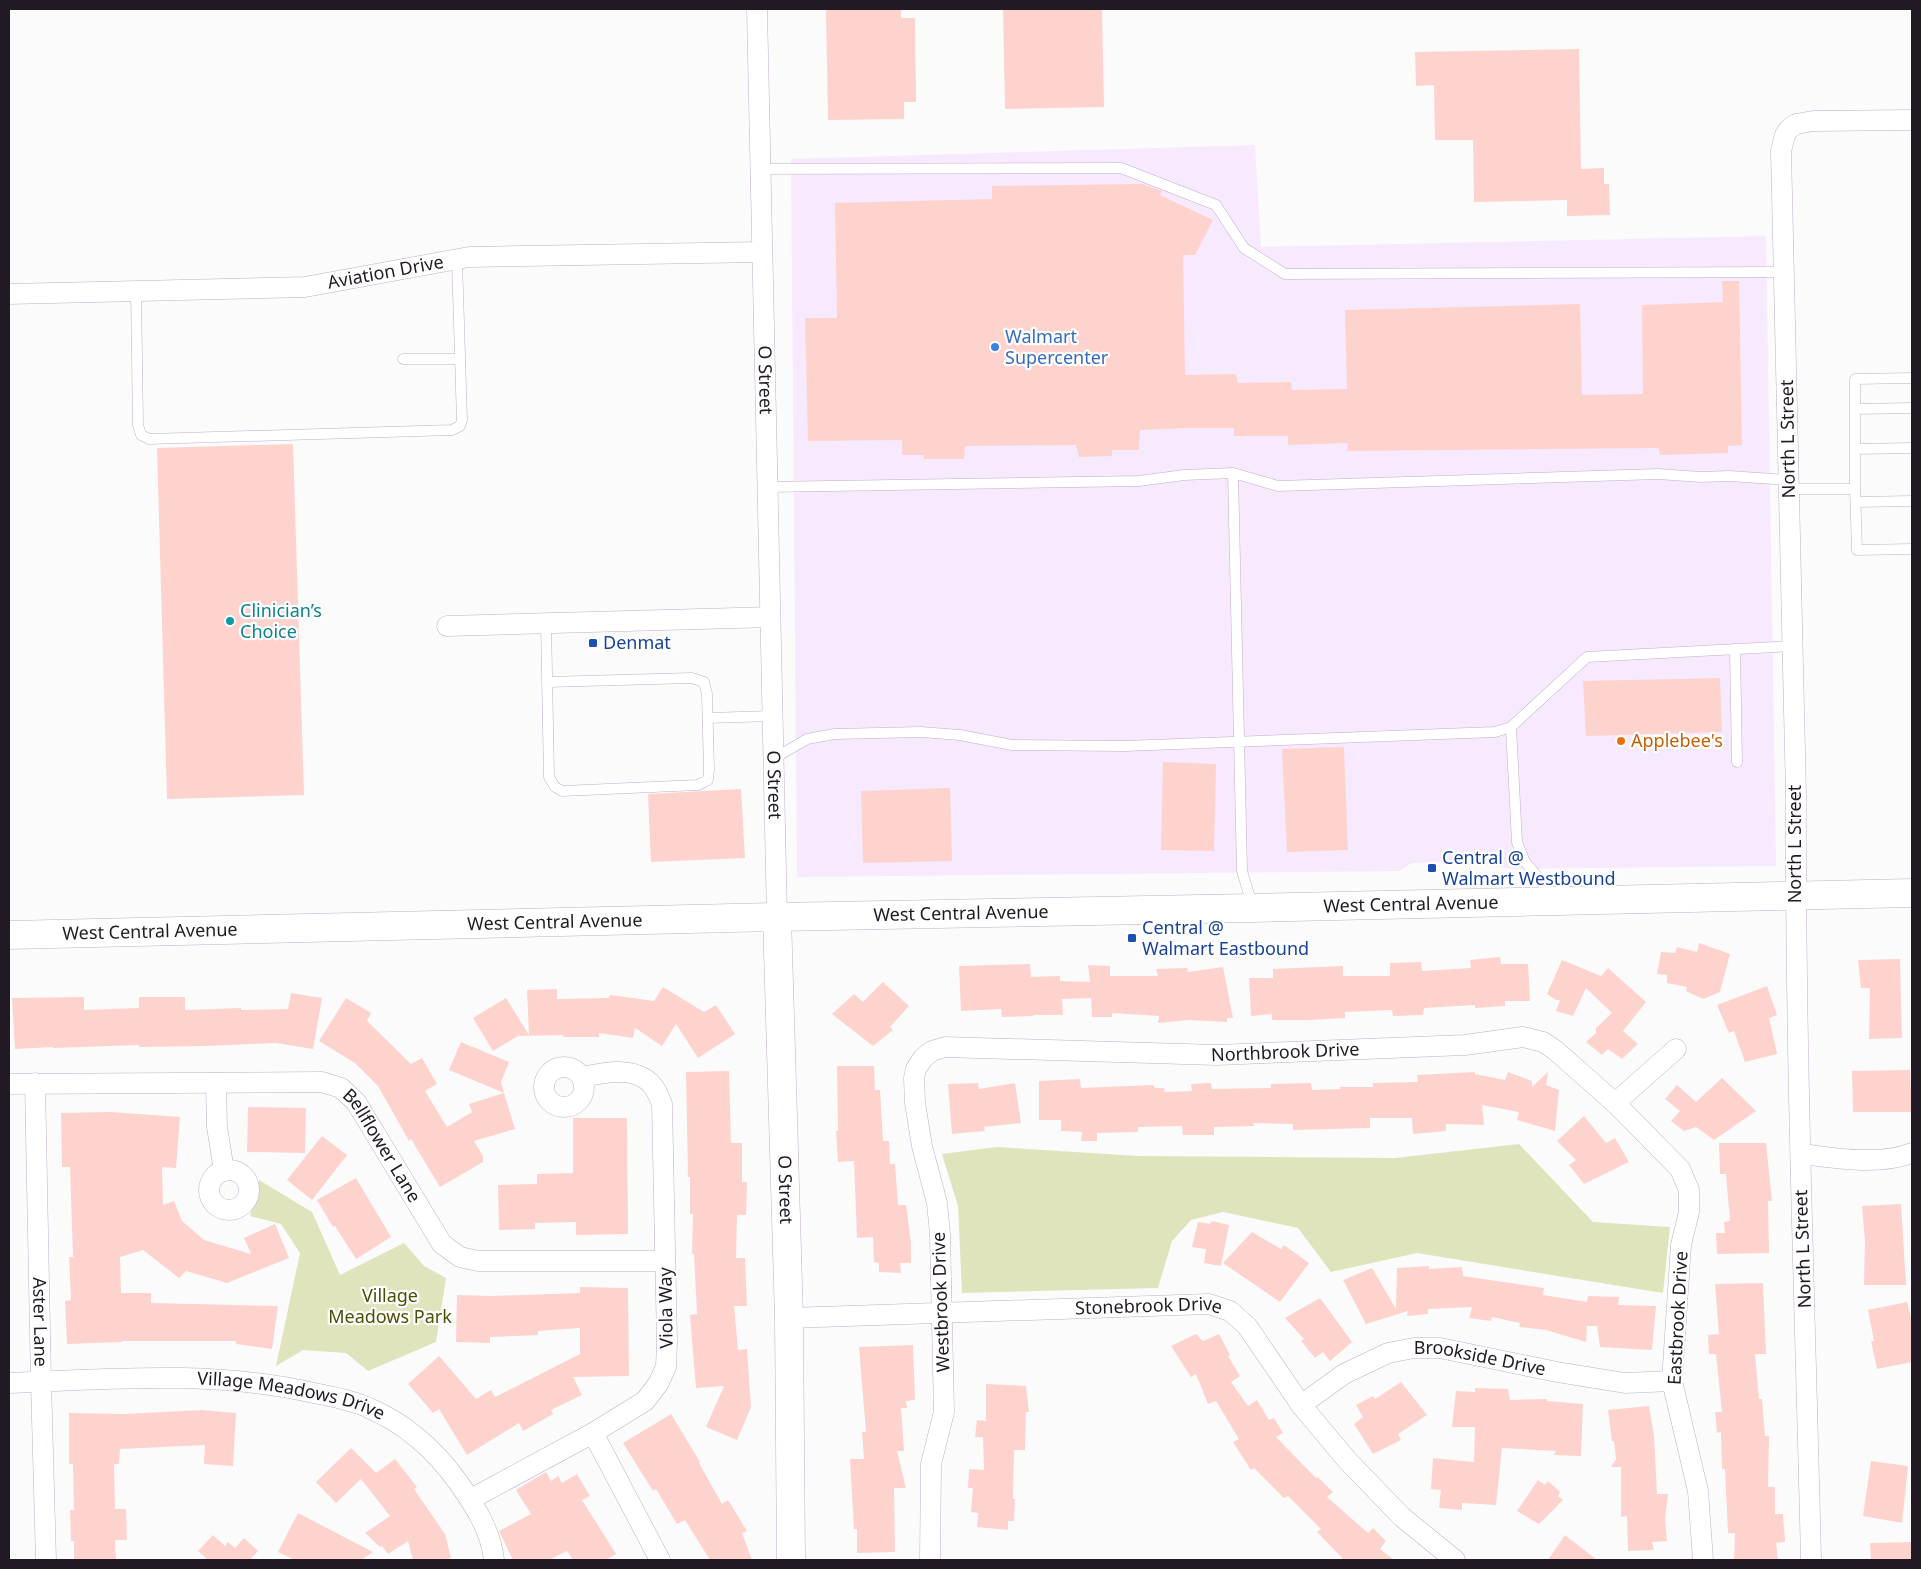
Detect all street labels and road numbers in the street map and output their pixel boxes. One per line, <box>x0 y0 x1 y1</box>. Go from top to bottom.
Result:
street label: Aviation Drive <box>325 249 446 294</box>
street label: O Street <box>753 345 779 415</box>
street label: North L Street <box>1774 379 1800 499</box>
street label: O Street <box>762 750 788 820</box>
street label: North L Street <box>1782 784 1806 903</box>
street label: West Central Avenue <box>1323 889 1499 917</box>
street label: West Central Avenue <box>873 899 1049 926</box>
street label: West Central Avenue <box>467 907 643 935</box>
street label: West Central Avenue <box>62 917 238 945</box>
street label: Northbrook Drive <box>1211 1036 1360 1066</box>
street label: Bellflower Lane <box>338 1083 427 1206</box>
street label: O Street <box>773 1155 799 1225</box>
street label: North L Street <box>1788 1189 1816 1309</box>
street label: Westbrook Drive <box>926 1231 954 1373</box>
street label: Eastbrook Drive <box>1662 1250 1692 1385</box>
street label: Viola Way <box>652 1266 678 1349</box>
street label: Aster Lane <box>28 1277 54 1367</box>
street label: Stonebrook Drive <box>1075 1291 1226 1319</box>
street label: Brookside Drive <box>1414 1335 1548 1380</box>
street label: Village Meadows Drive <box>197 1366 389 1425</box>

